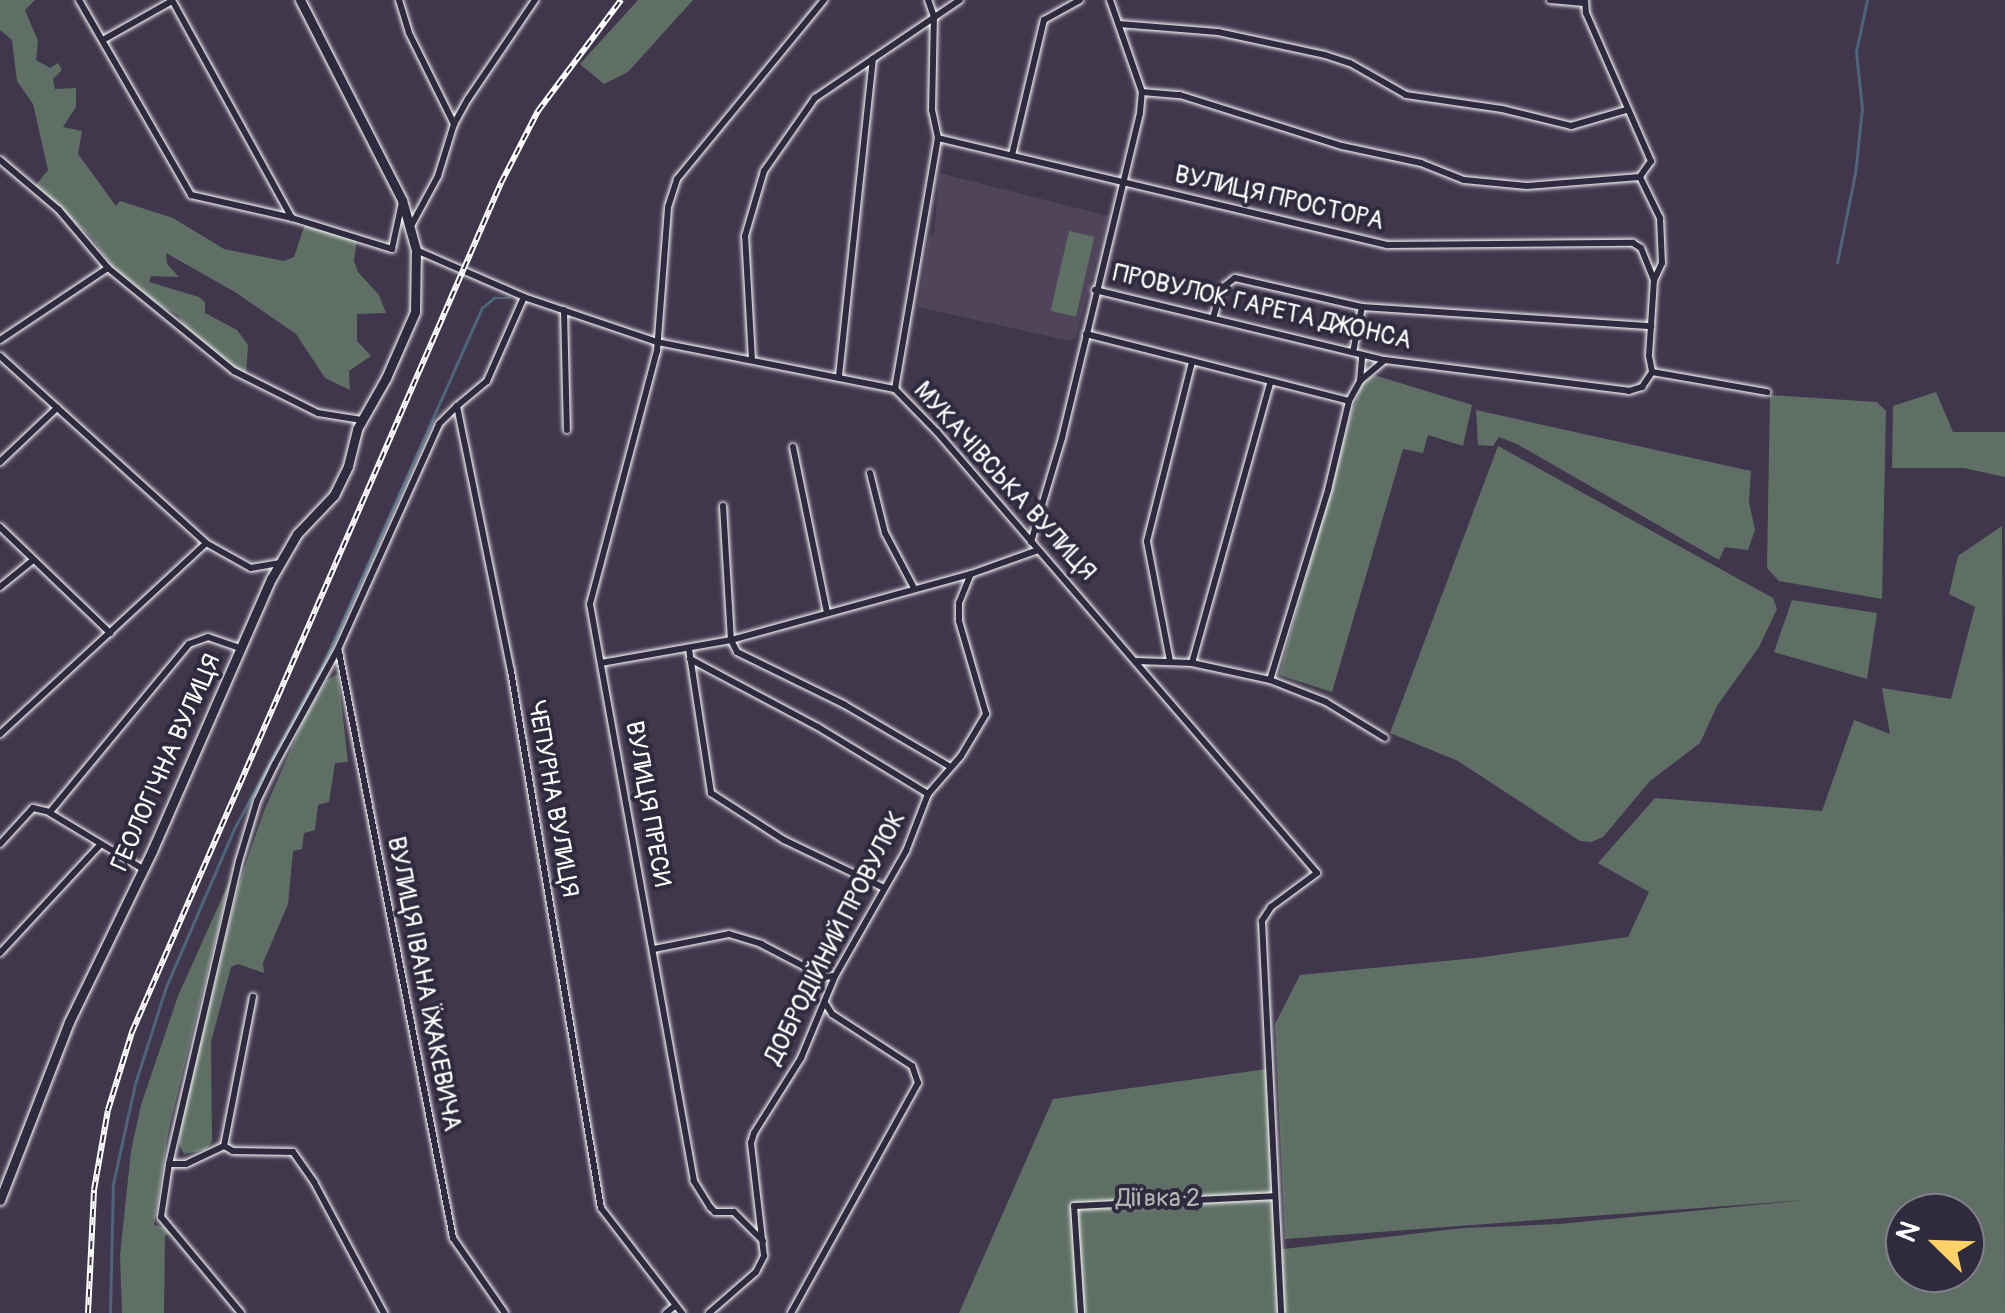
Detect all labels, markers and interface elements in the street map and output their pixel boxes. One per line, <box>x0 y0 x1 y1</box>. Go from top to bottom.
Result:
street label: ВУЛИЦЯ ПРОСТОРА <box>1171 160 1387 238</box>
street label: ПРОВУЛОК ГАРЕТА ДЖОНСА <box>1110 259 1414 357</box>
street label: МУКАЧІВСЬКА ВУЛИЦЯ <box>907 376 1101 588</box>
street label: ГЕОЛОГІЧНА ВУЛИЦЯ <box>106 650 228 876</box>
street label: ЧЕПУРНА ВУЛИЦЯ <box>520 698 584 900</box>
street label: ВУЛИЦЯ ПРЕСИ <box>618 719 676 889</box>
street label: ДОБРОДІЙНИЙ ПРОВУЛОК <box>759 806 913 1070</box>
street label: ВУЛИЦЯ ІВАНА ЇЖАКЕВИЧА <box>380 834 466 1134</box>
park label: Діївка 2 <box>1116 1184 1200 1214</box>
north arrow <box>1885 1193 1985 1293</box>
text: N <box>1889 1216 1929 1247</box>

